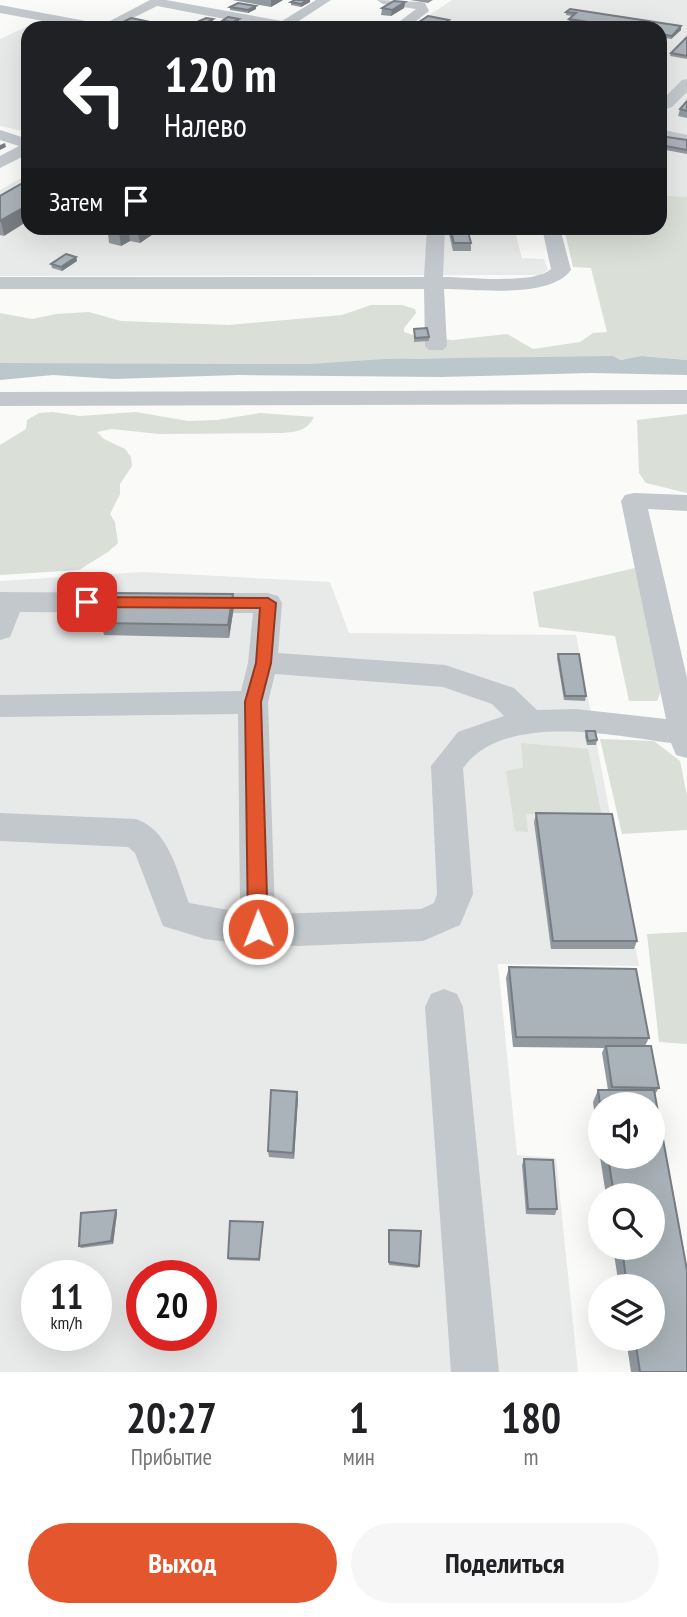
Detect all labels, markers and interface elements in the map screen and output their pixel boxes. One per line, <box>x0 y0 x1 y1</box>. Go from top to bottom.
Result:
text: 120 m <box>164 42 277 106</box>
icon: left <box>49 49 140 140</box>
text: Налево <box>164 104 247 146</box>
icon: arrive <box>117 182 155 220</box>
text: Затем <box>49 185 103 218</box>
pin <box>57 572 117 632</box>
icon: arrive <box>68 583 106 621</box>
position arrow <box>221 892 295 966</box>
map controls <box>588 1092 665 1351</box>
button: sound <box>588 1092 665 1169</box>
button: search <box>588 1183 665 1260</box>
speed limit sign: 20 <box>126 1260 217 1351</box>
text: 11 <box>50 1273 83 1319</box>
button: layers <box>588 1274 665 1351</box>
text: km/h <box>51 1311 82 1334</box>
text: 20:27 <box>126 1390 217 1445</box>
text: 1 <box>349 1390 369 1445</box>
text: 180 <box>501 1390 561 1445</box>
text: Прибытие <box>131 1442 212 1471</box>
text: мин <box>343 1442 375 1471</box>
text: m <box>523 1442 538 1471</box>
button: Выход <box>28 1523 337 1603</box>
button: Поделиться <box>351 1523 659 1603</box>

